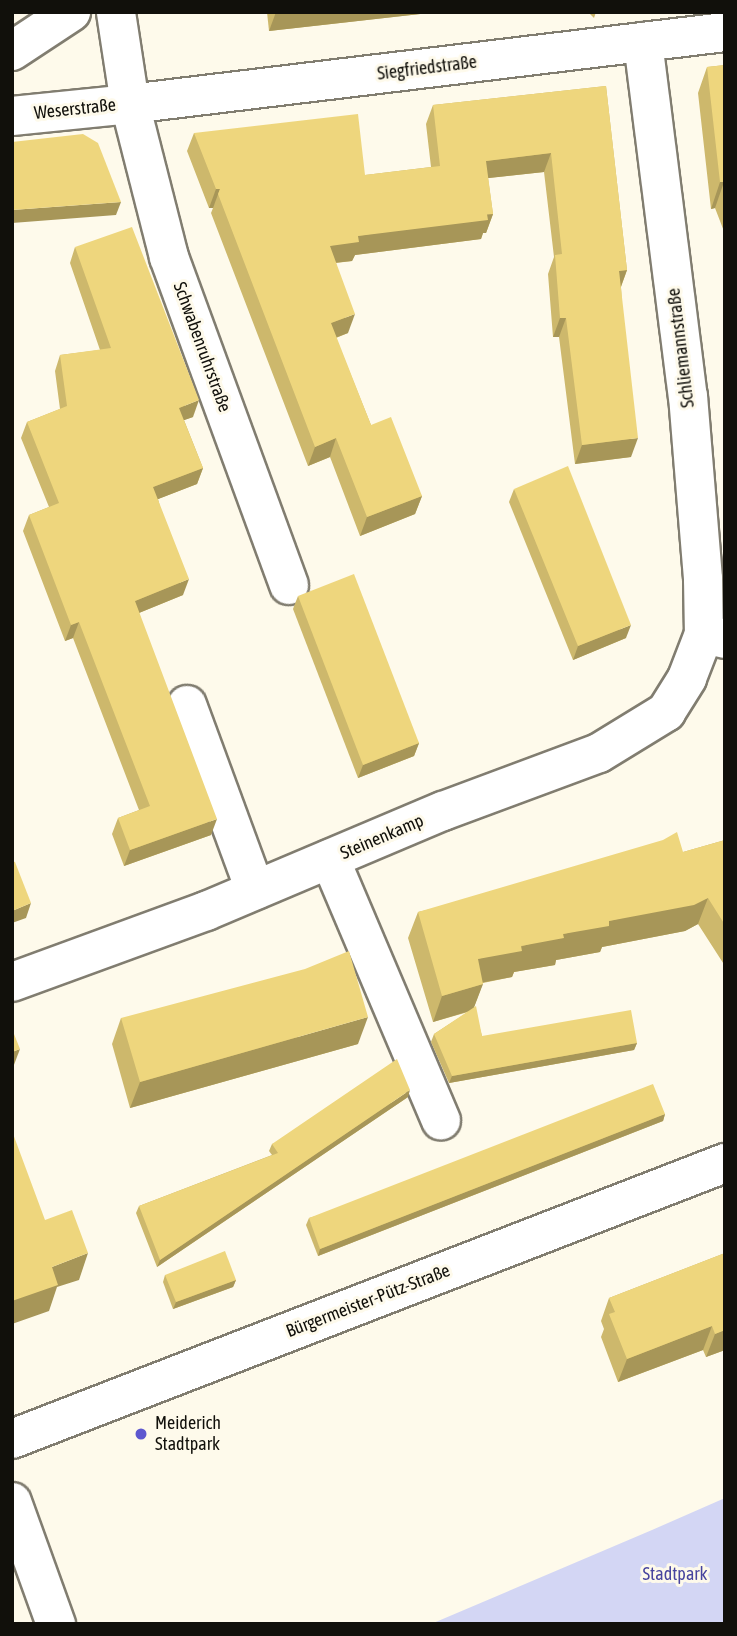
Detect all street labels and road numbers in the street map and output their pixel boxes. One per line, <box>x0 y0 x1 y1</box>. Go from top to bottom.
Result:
street label: Siegfriedstraße <box>376 51 478 85</box>
street label: Weserstraße <box>33 94 117 124</box>
street label: Schwabenruhrstraße <box>168 279 236 415</box>
street label: Schliemannstraße <box>663 287 699 409</box>
street label: Steinenkamp <box>337 810 427 864</box>
street label: Bürgermeister-Pütz-Straße <box>283 1260 453 1342</box>

